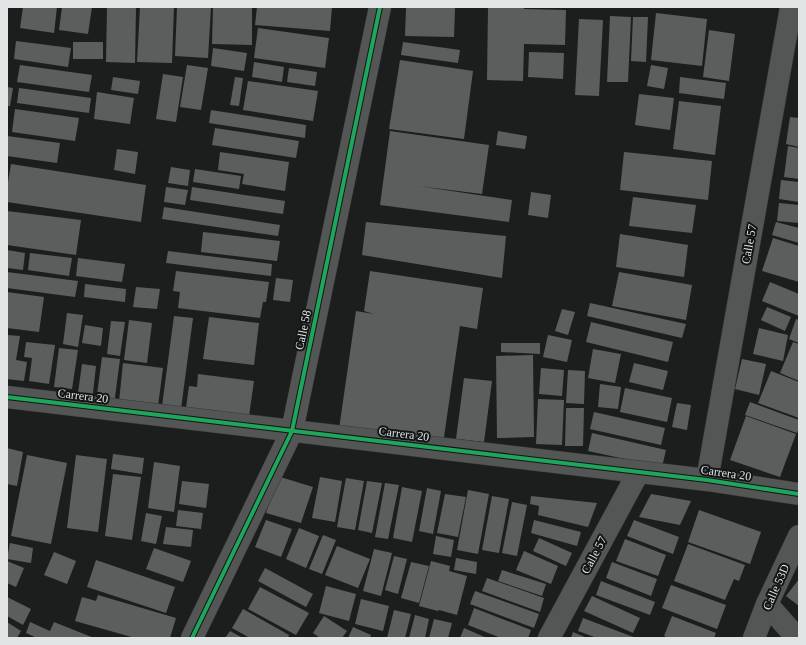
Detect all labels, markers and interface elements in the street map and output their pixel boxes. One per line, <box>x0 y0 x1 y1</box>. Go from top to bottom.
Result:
street label: Calle 57 <box>739 223 759 265</box>
street label: Calle 58 <box>292 309 314 351</box>
street label: Carrera 20 <box>57 386 109 406</box>
street label: Carrera 20 <box>378 424 430 444</box>
street label: Carrera 20 <box>700 463 752 483</box>
street label: Calle 57 <box>578 534 610 576</box>
street label: Calle 53D <box>760 561 792 612</box>

